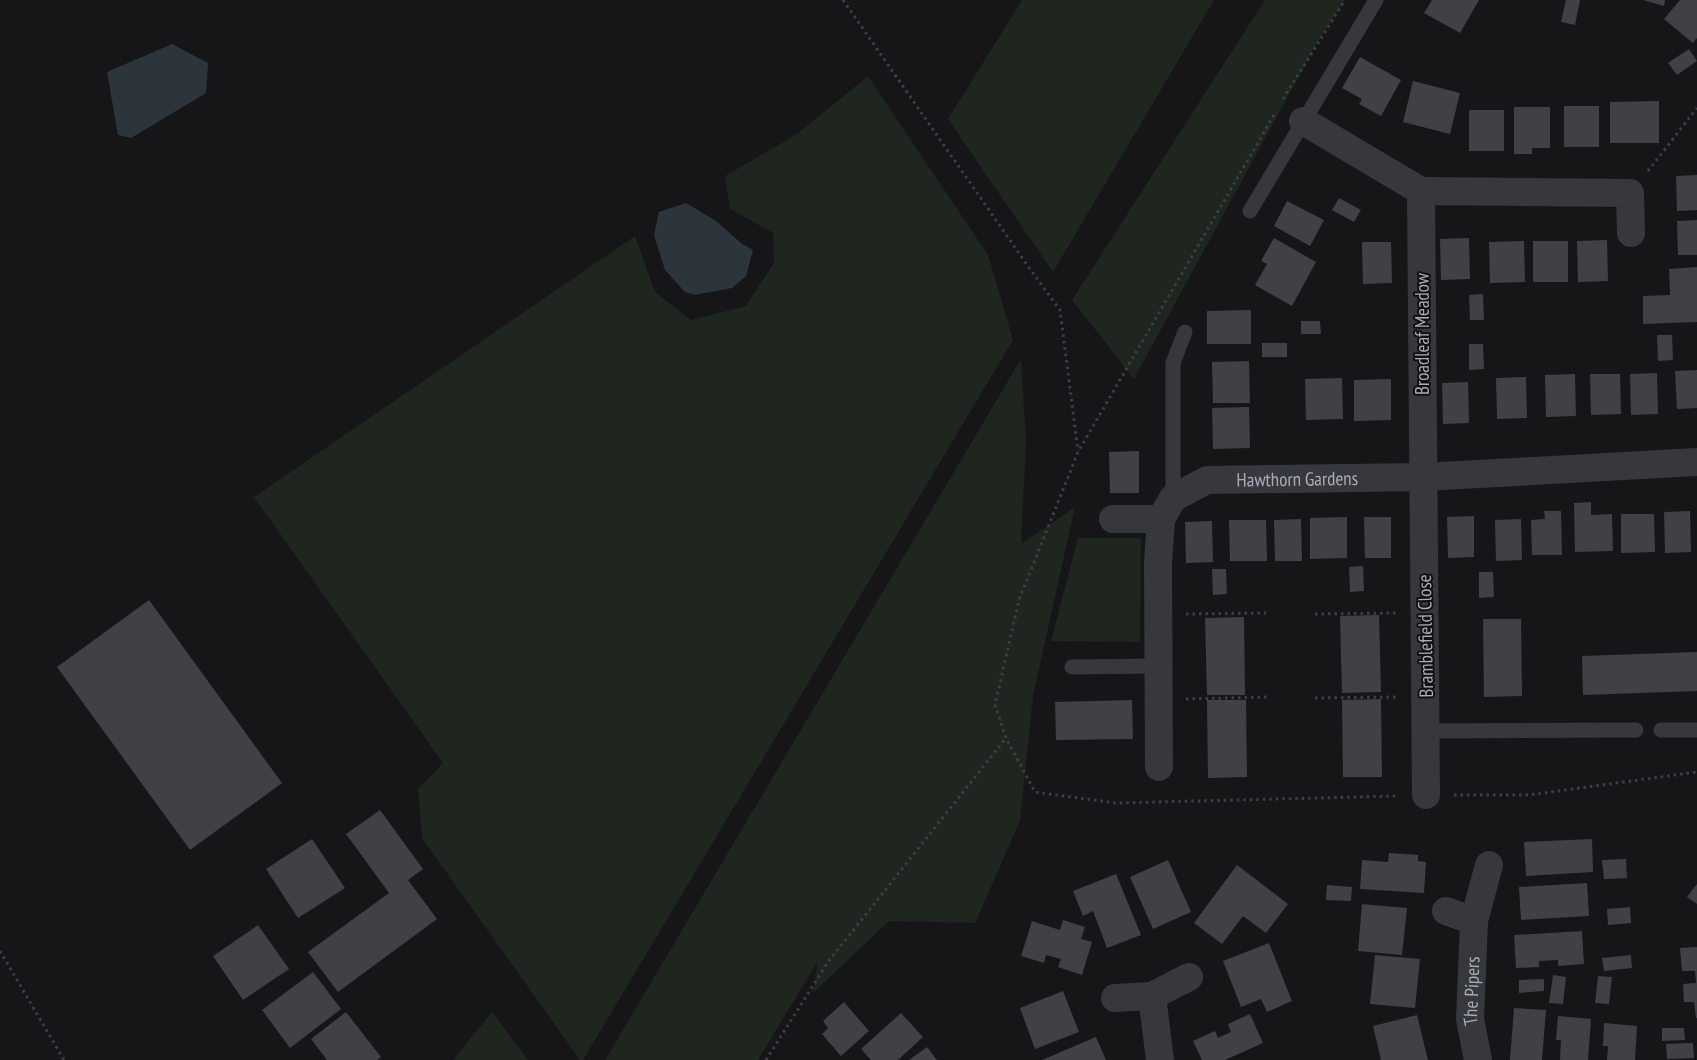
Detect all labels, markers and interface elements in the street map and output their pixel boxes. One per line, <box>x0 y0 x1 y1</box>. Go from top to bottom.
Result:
street label: Broadleaf Meadow <box>1410 272 1434 395</box>
street label: Hawthorn Gardens <box>1236 466 1358 492</box>
street label: Bramblefield Close <box>1412 574 1438 698</box>
street label: The Pipers <box>1458 956 1485 1028</box>

